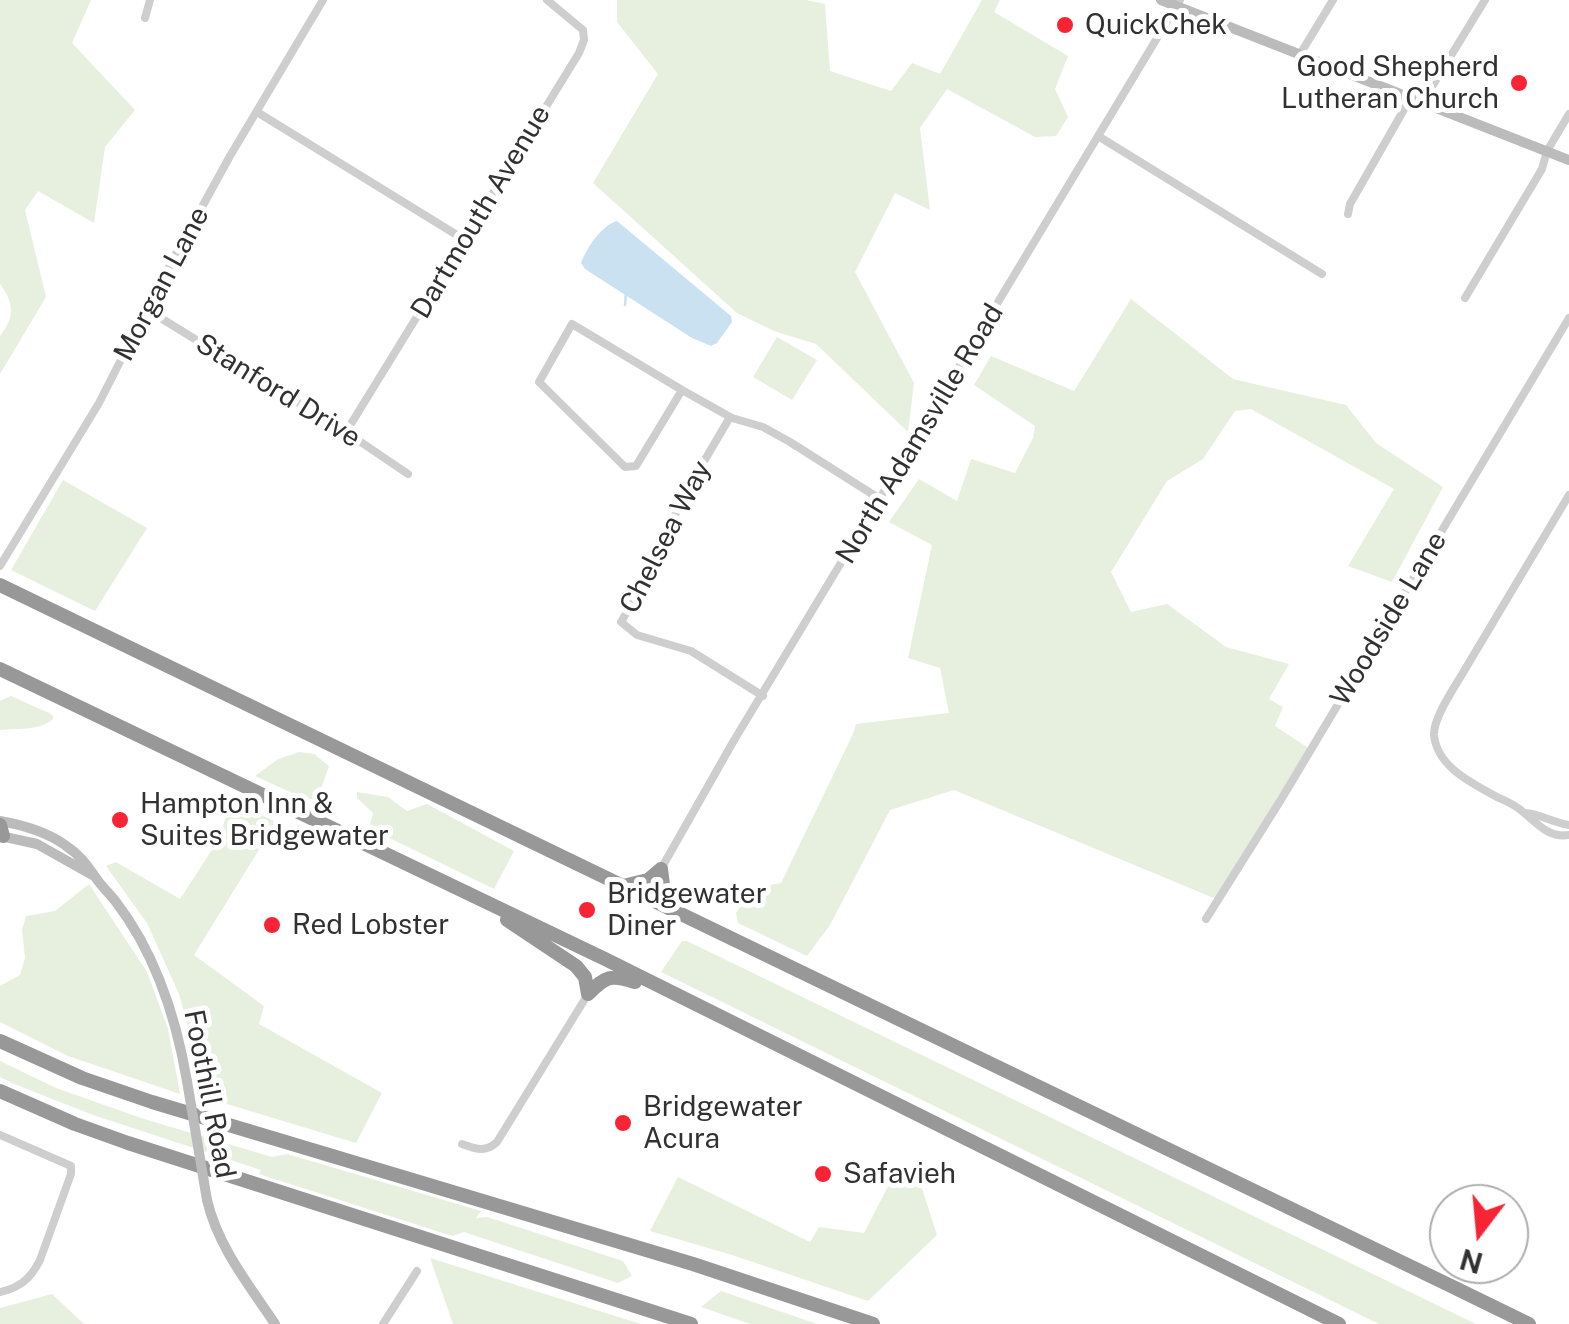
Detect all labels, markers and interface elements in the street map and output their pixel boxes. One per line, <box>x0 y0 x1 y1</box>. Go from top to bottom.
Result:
place label: QuickChek <box>1085 8 1227 42</box>
marker: QuickChek <box>1054 14 1076 36</box>
place label: Good Shepherd Lutheran Church <box>1281 50 1499 116</box>
marker: Good Shepherd Lutheran Church <box>1508 72 1530 94</box>
street label: Dartmouth Avenue <box>404 99 558 325</box>
street label: Morgan Lane <box>107 201 217 367</box>
street label: North Adamsville Road <box>829 298 1011 570</box>
street label: Stanford Drive <box>189 327 367 455</box>
street label: Chelsea Way <box>613 455 719 619</box>
street label: Woodside Lane <box>1324 526 1454 712</box>
place label: Hampton Inn & Suites Bridgewater <box>140 787 389 853</box>
marker: Hampton Inn & Suites Bridgewater <box>109 809 131 831</box>
place label: Bridgewater Diner <box>607 877 767 943</box>
marker: Bridgewater Diner <box>576 899 598 921</box>
place label: Red Lobster <box>292 908 449 942</box>
marker: Red Lobster <box>261 914 283 936</box>
street label: Foothill Road <box>176 1007 242 1181</box>
place label: Bridgewater Acura <box>643 1090 803 1156</box>
marker: Bridgewater Acura <box>612 1112 634 1134</box>
place label: Safavieh <box>843 1157 956 1191</box>
marker: Safavieh <box>812 1163 834 1185</box>
north arrow <box>1429 1184 1529 1284</box>
text: N <box>1456 1243 1486 1280</box>

